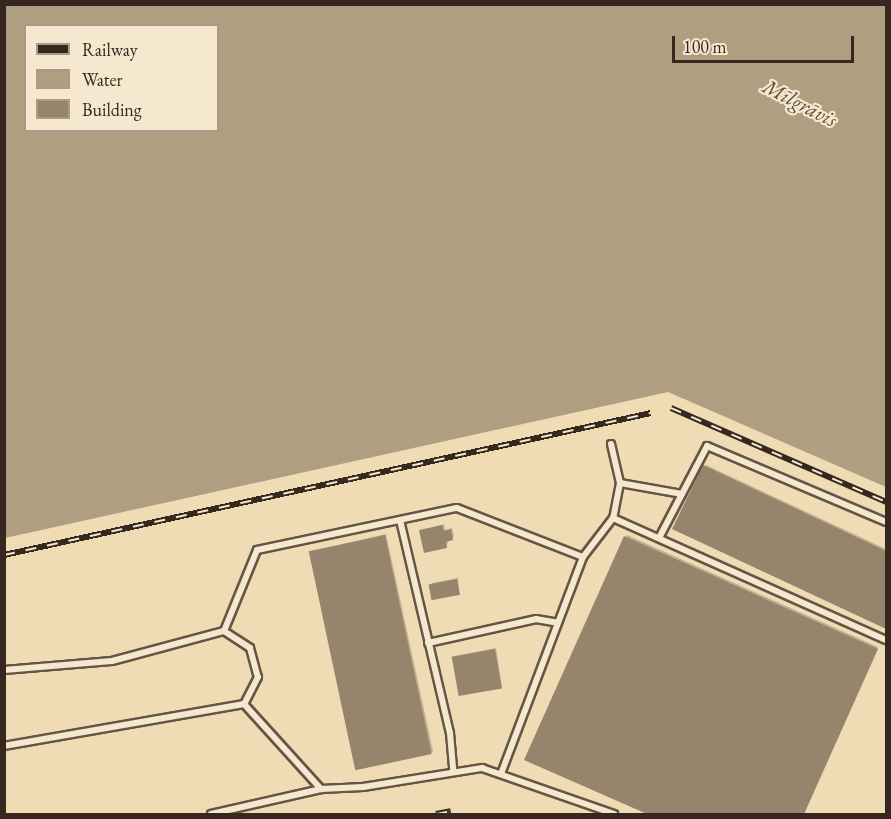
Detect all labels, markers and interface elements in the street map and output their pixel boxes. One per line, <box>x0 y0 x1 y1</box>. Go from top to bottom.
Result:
legend <box>24 24 219 132</box>
scale bar <box>675 24 856 62</box>
text: 100 m <box>683 35 727 58</box>
text: Railway <box>82 38 138 61</box>
text: Water <box>82 68 123 91</box>
water label: Mīlgrāvis <box>759 74 841 132</box>
text: Building <box>82 98 142 121</box>

